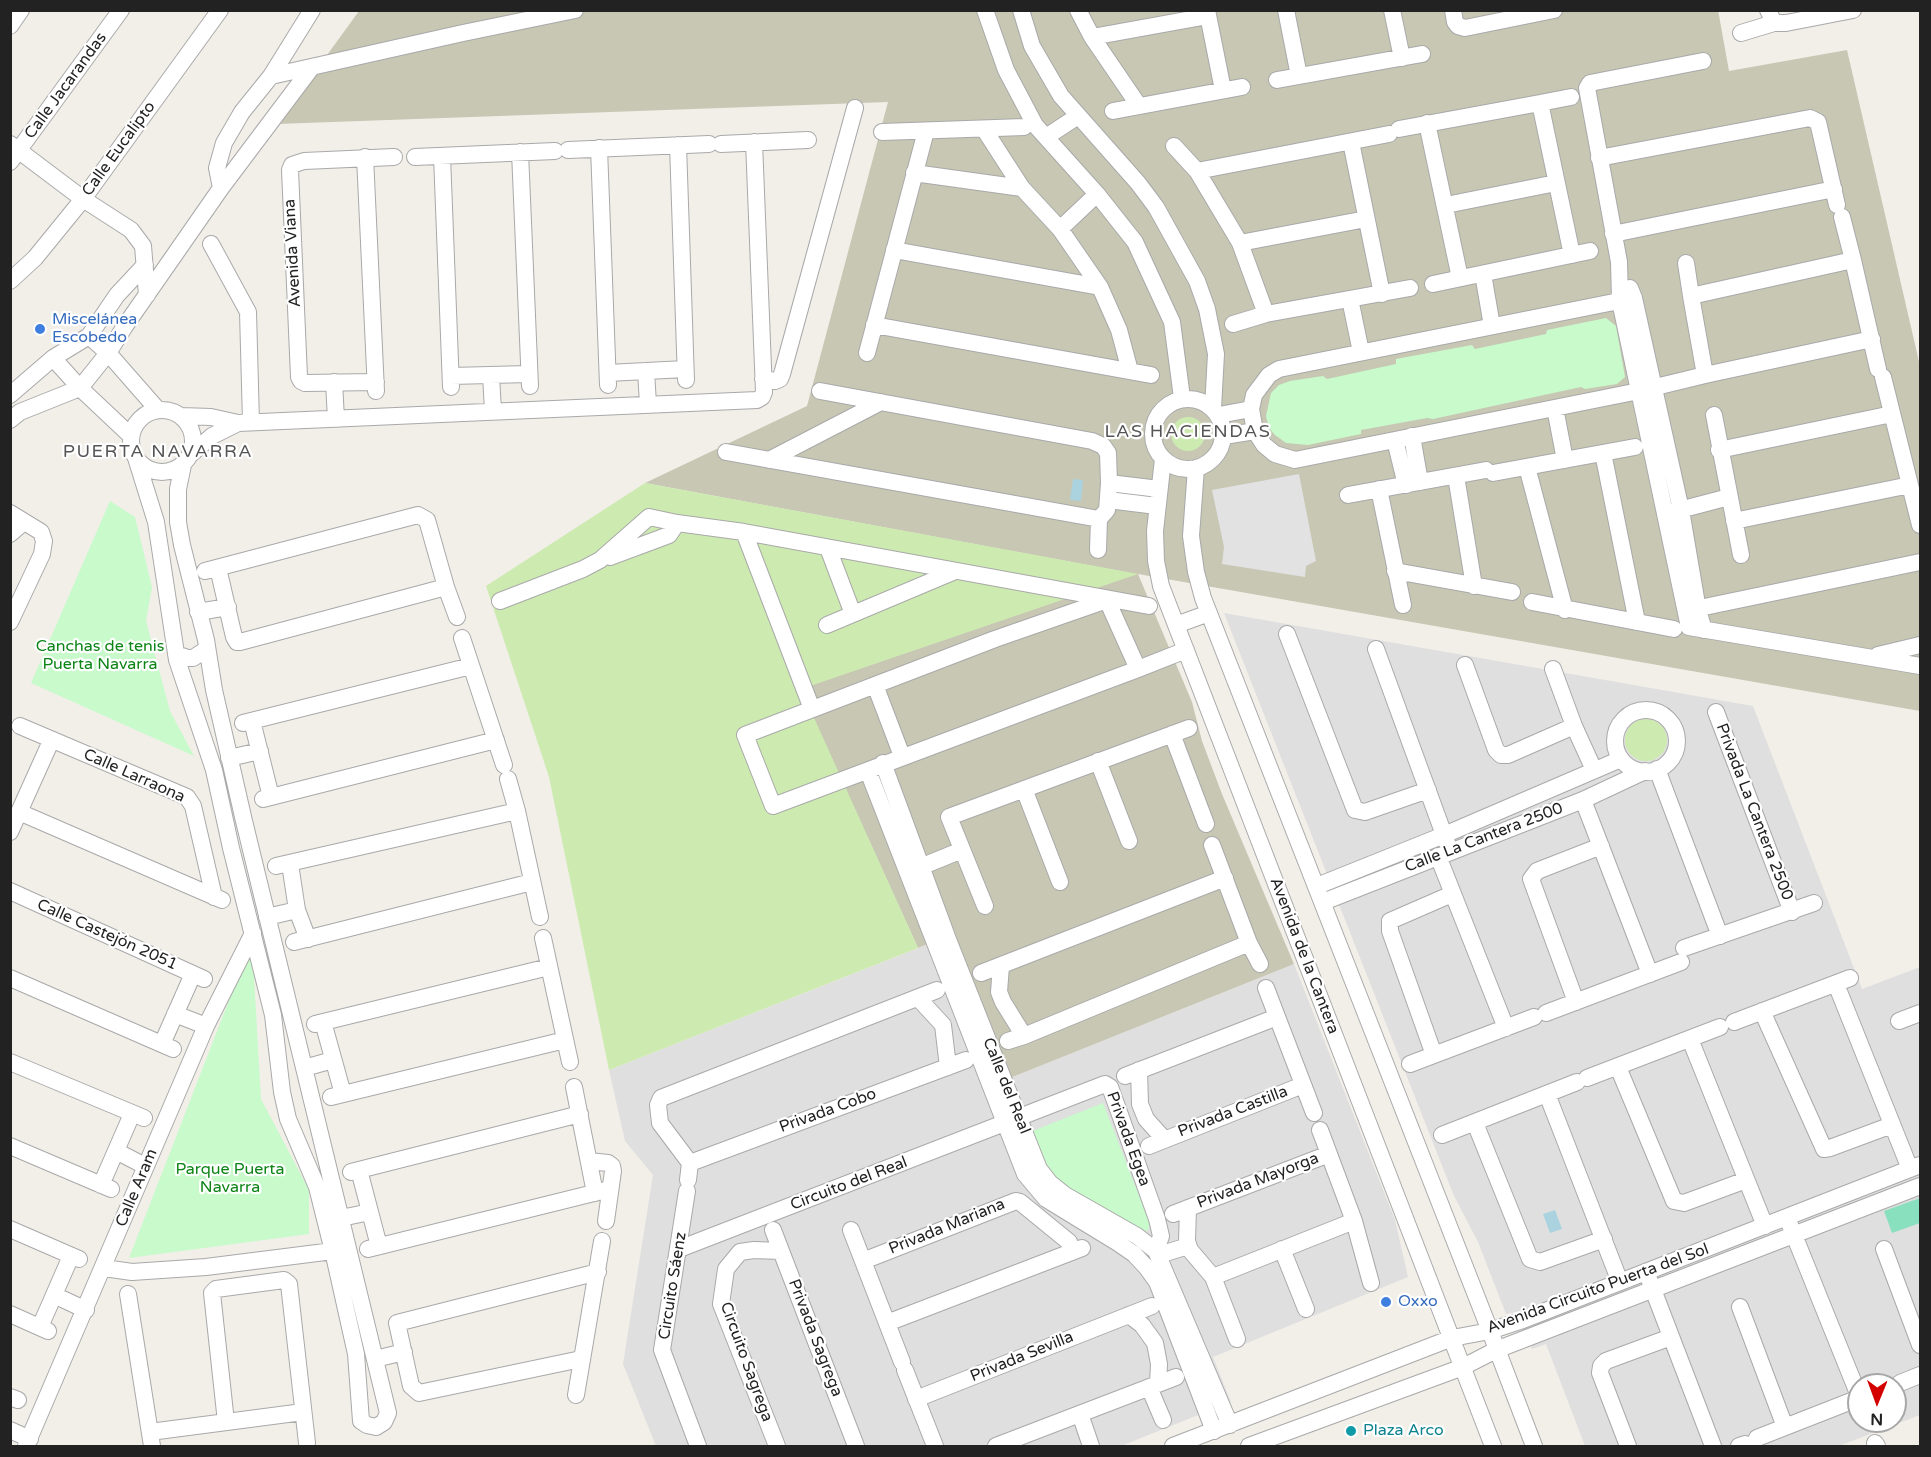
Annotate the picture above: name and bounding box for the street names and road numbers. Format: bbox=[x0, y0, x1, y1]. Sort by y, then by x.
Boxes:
street label: Calle Jacarandas bbox=[21, 29, 111, 143]
street label: Calle Eucalipto bbox=[78, 98, 160, 200]
street label: Avenida Viana bbox=[281, 198, 305, 308]
street label: Privada La Cantera 2500 bbox=[1711, 721, 1797, 903]
street label: Calle Larraona bbox=[80, 745, 188, 807]
street label: Calle La Cantera 2500 bbox=[1402, 799, 1566, 877]
street label: Avenida de la Cantera bbox=[1265, 875, 1343, 1037]
street label: Calle Castejón 2051 bbox=[34, 895, 180, 975]
street label: Calle del Real bbox=[978, 1035, 1034, 1137]
street label: Privada Castilla bbox=[1175, 1082, 1291, 1142]
street label: Privada Cobo bbox=[777, 1085, 879, 1137]
street label: Privada Egea bbox=[1102, 1089, 1154, 1189]
street label: Calle Aram bbox=[112, 1146, 162, 1230]
street label: Privada Mayorga bbox=[1194, 1149, 1322, 1213]
street label: Circuito del Real bbox=[788, 1153, 910, 1215]
street label: Privada Mariana bbox=[886, 1195, 1008, 1259]
street label: Circuito Sáenz bbox=[655, 1231, 691, 1341]
street label: Avenida Circuito Puerta del Sol bbox=[1484, 1240, 1712, 1338]
street label: Privada Sagrega bbox=[784, 1277, 846, 1399]
street label: Circuito Sagrega bbox=[715, 1299, 777, 1425]
street label: Privada Sevilla bbox=[968, 1328, 1076, 1386]

